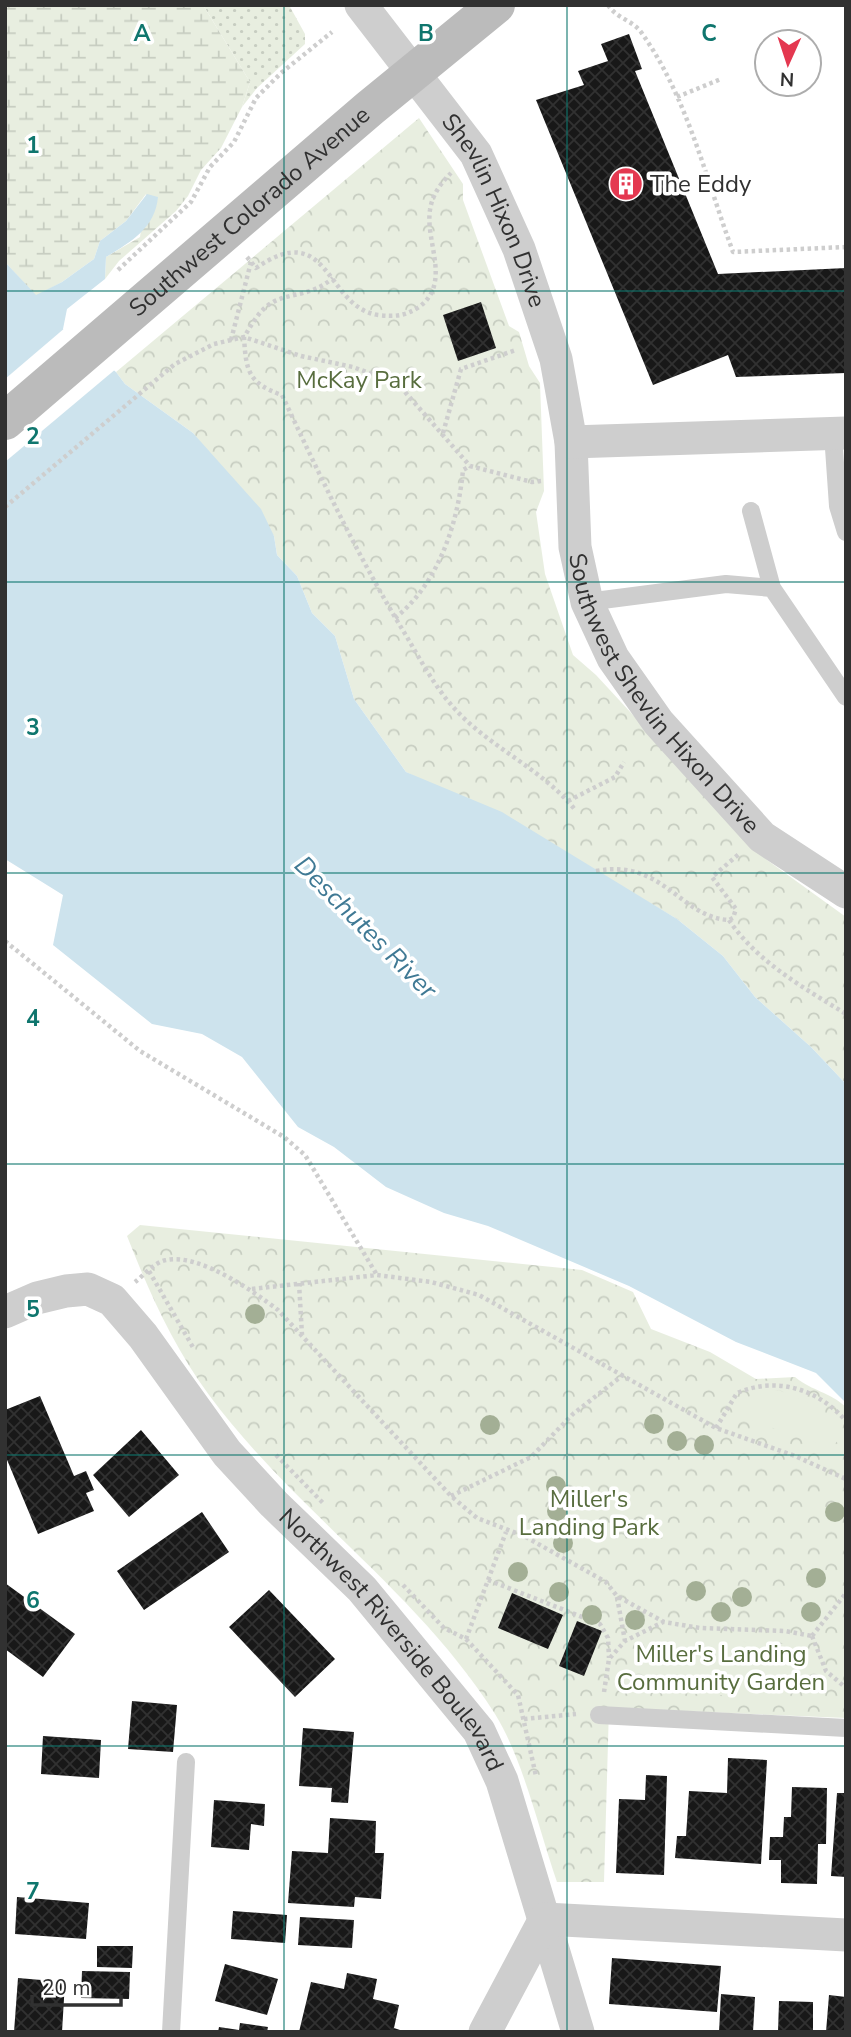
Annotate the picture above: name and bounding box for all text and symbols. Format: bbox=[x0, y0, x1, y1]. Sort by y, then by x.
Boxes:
text: A bbox=[133, 18, 151, 49]
text: B bbox=[418, 18, 434, 49]
text: C bbox=[701, 18, 717, 49]
north arrow bbox=[753, 28, 823, 98]
text: N bbox=[779, 66, 795, 92]
street label: Southwest Colorado Avenue bbox=[122, 99, 377, 324]
street label: Shevlin Hixon Drive bbox=[434, 107, 553, 312]
text: 1 bbox=[26, 130, 40, 161]
building icon: The Eddy bbox=[607, 165, 645, 203]
place label: The Eddy bbox=[650, 168, 752, 200]
park label: McKay Park bbox=[296, 364, 423, 396]
text: 2 bbox=[26, 421, 40, 452]
street label: Southwest Shevlin Hixon Drive bbox=[561, 550, 767, 840]
text: 3 bbox=[26, 712, 40, 743]
water label: Deschutes River bbox=[287, 848, 445, 1007]
text: 4 bbox=[26, 1003, 40, 1034]
text: 5 bbox=[26, 1294, 40, 1325]
park label: Miller's Landing Park bbox=[519, 1483, 660, 1543]
street label: Northwest Riverside Boulevard bbox=[272, 1501, 511, 1776]
text: 6 bbox=[26, 1585, 40, 1616]
park label: Miller's Landing Community Garden bbox=[617, 1638, 825, 1698]
text: 7 bbox=[26, 1876, 40, 1907]
scale bar bbox=[32, 1964, 121, 2008]
text: 20 m bbox=[42, 1974, 91, 2002]

